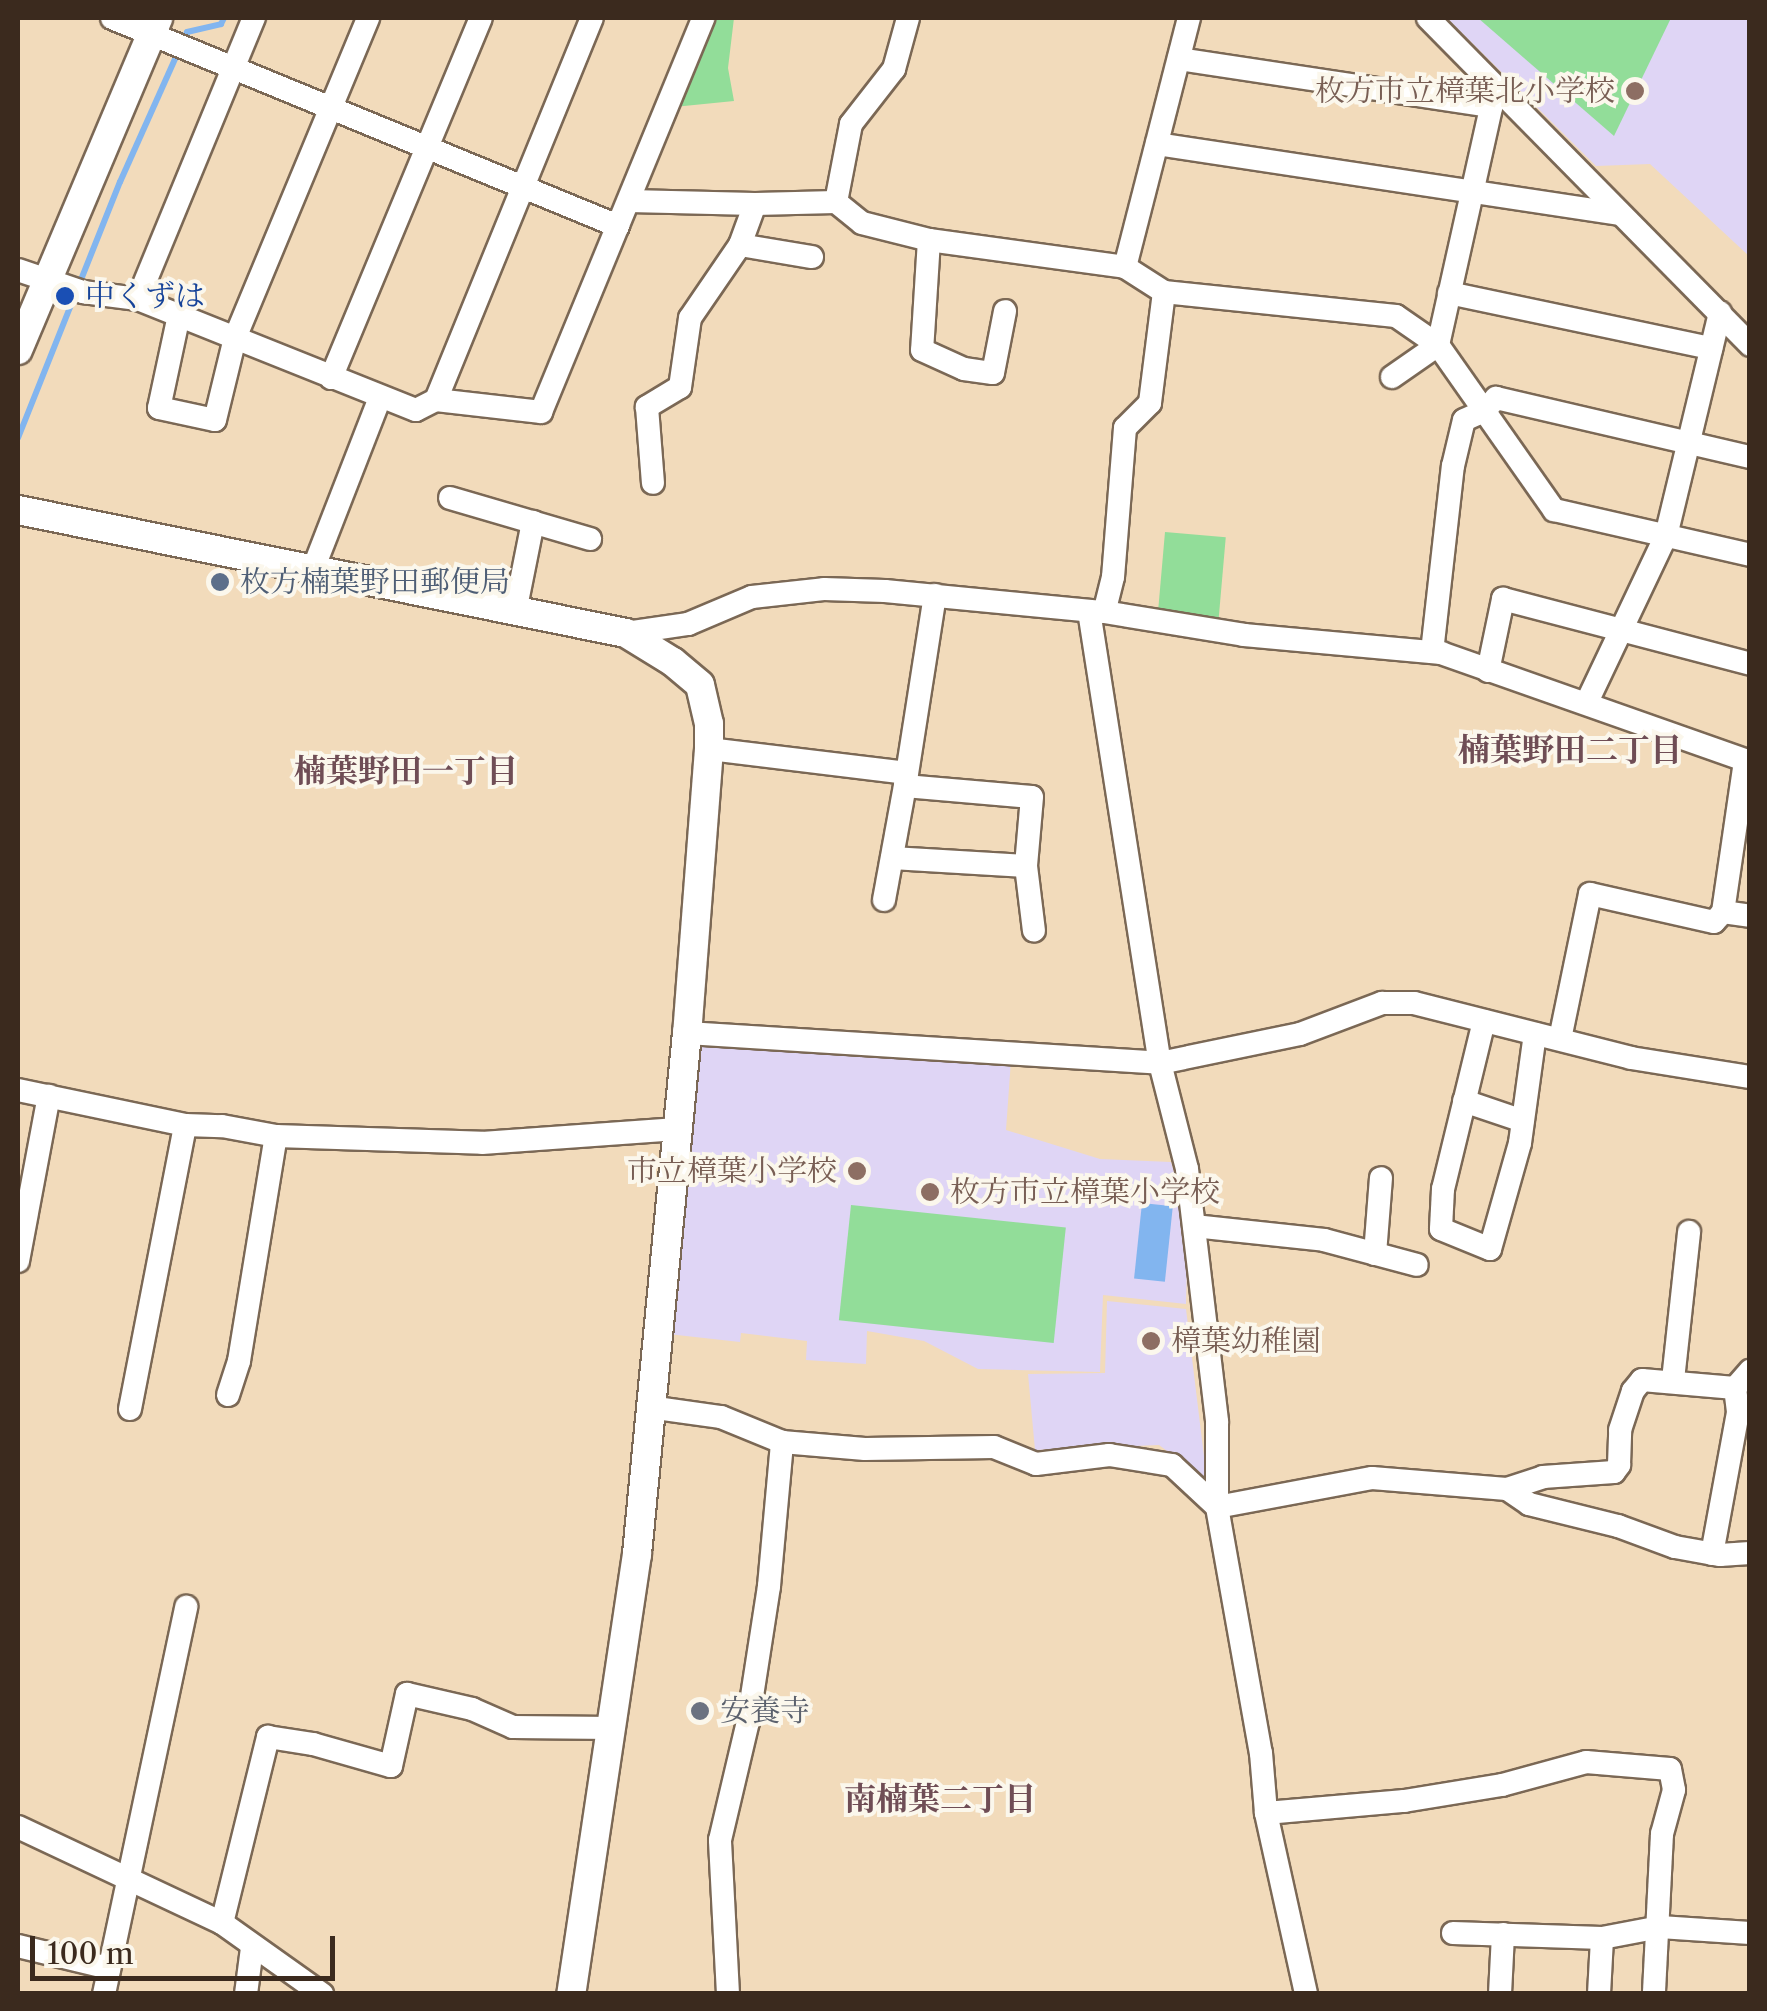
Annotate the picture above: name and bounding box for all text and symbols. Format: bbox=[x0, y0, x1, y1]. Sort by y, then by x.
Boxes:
place label: 枚方市立樟葉北小学校 bbox=[1315, 73, 1615, 109]
marker: 枚方市立樟葉北小学校 bbox=[1624, 80, 1646, 102]
place label: 中くずは bbox=[85, 278, 205, 314]
marker: 中くずは bbox=[54, 285, 76, 307]
place label: 枚方楠葉野田郵便局 bbox=[240, 564, 510, 600]
marker: 枚方楠葉野田郵便局 bbox=[209, 571, 231, 593]
district label: 楠葉野田二丁目 bbox=[1458, 731, 1682, 769]
district label: 楠葉野田一丁目 bbox=[294, 752, 518, 790]
place label: 市立樟葉小学校 bbox=[627, 1153, 837, 1189]
marker: 市立樟葉小学校 bbox=[846, 1160, 868, 1182]
place label: 枚方市立樟葉小学校 bbox=[950, 1174, 1220, 1210]
marker: 枚方市立樟葉小学校 bbox=[919, 1181, 941, 1203]
place label: 樟葉幼稚園 bbox=[1171, 1323, 1321, 1359]
marker: 樟葉幼稚園 bbox=[1140, 1330, 1162, 1352]
place label: 安養寺 bbox=[720, 1693, 810, 1729]
marker: 安養寺 bbox=[689, 1700, 711, 1722]
district label: 南楠葉二丁目 bbox=[844, 1780, 1036, 1818]
scale bar bbox=[35, 1916, 340, 1978]
text: 100 m bbox=[47, 1935, 134, 1972]

